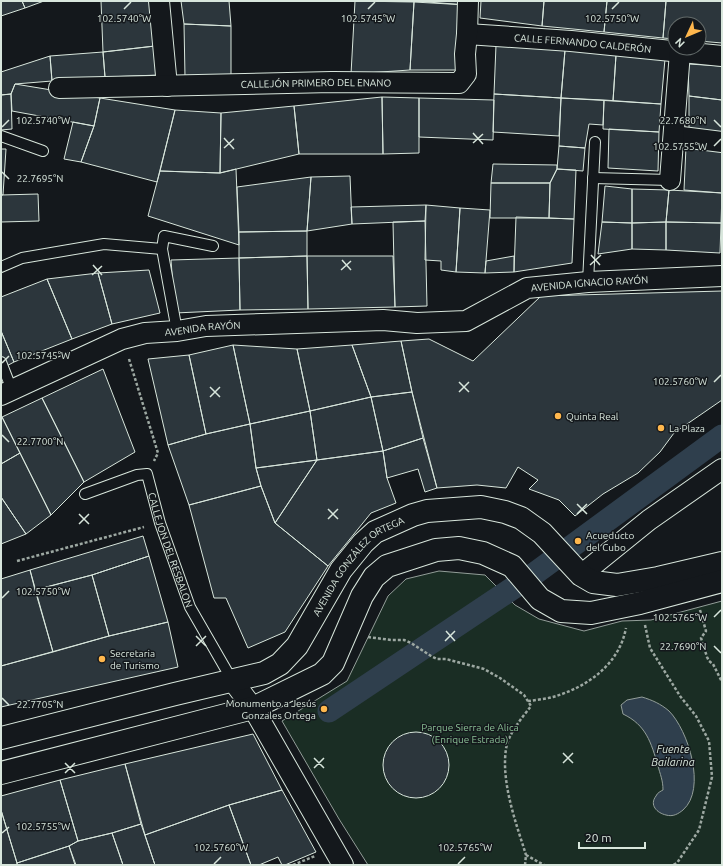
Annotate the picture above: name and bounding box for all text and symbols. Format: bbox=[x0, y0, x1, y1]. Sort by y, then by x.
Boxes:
text: 102.5740°W bbox=[97, 13, 151, 24]
text: 102.5745°W bbox=[341, 13, 395, 24]
text: 102.5750°W bbox=[585, 13, 639, 24]
north arrow bbox=[667, 16, 707, 56]
street label: CALLE FERNANDO CALDERÓN bbox=[514, 32, 652, 54]
text: N bbox=[673, 36, 687, 50]
street label: CALLEJÓN PRIMERO DEL ENANO bbox=[241, 76, 392, 90]
text: 102.5740°W bbox=[16, 115, 70, 126]
text: 22.7680°N bbox=[660, 115, 706, 126]
text: 102.5755°W bbox=[653, 141, 707, 152]
text: 22.7695°N bbox=[17, 173, 63, 184]
street label: AVENIDA IGNACIO RAYÓN bbox=[530, 273, 649, 293]
street label: AVENIDA RAYÓN bbox=[164, 319, 241, 337]
text: 102.5745°W bbox=[16, 350, 70, 361]
text: 102.5760°W bbox=[653, 376, 707, 387]
marker: Quinta Real bbox=[553, 411, 563, 421]
place label: Quinta Real bbox=[566, 411, 619, 422]
marker: La Plaza bbox=[656, 423, 666, 433]
place label: La Plaza bbox=[669, 423, 705, 434]
text: 22.7700°N bbox=[17, 436, 63, 447]
street label: CALLEJON DEL RESBALON bbox=[147, 491, 195, 609]
street label: AVENIDA GONZÁLEZ ORTEGA bbox=[310, 514, 406, 618]
place label: Acueducto del Cubo bbox=[586, 530, 634, 553]
marker: Acueducto del Cubo bbox=[573, 536, 583, 546]
text: 102.5750°W bbox=[16, 586, 70, 597]
text: 102.5765°W bbox=[653, 612, 707, 623]
text: 22.7690°N bbox=[660, 641, 706, 652]
place label: Secretaria de Turismo bbox=[110, 648, 160, 671]
marker: Secretaria de Turismo bbox=[97, 654, 107, 664]
place label: Monumento a Jesús Gonzales Ortega bbox=[226, 698, 316, 721]
text: 22.7705°N bbox=[17, 699, 63, 710]
marker: Monumento a Jesús Gonzales Ortega bbox=[319, 704, 329, 714]
park label: Parque Sierra de Alica (Enrique Estrada) bbox=[421, 722, 519, 745]
water label: Fuente Bailarina bbox=[651, 743, 695, 768]
text: 102.5755°W bbox=[16, 821, 70, 832]
scale bar bbox=[579, 824, 645, 850]
text: 20 m bbox=[585, 831, 612, 844]
text: 102.5760°W bbox=[194, 842, 248, 853]
text: 102.5765°W bbox=[438, 842, 492, 853]

